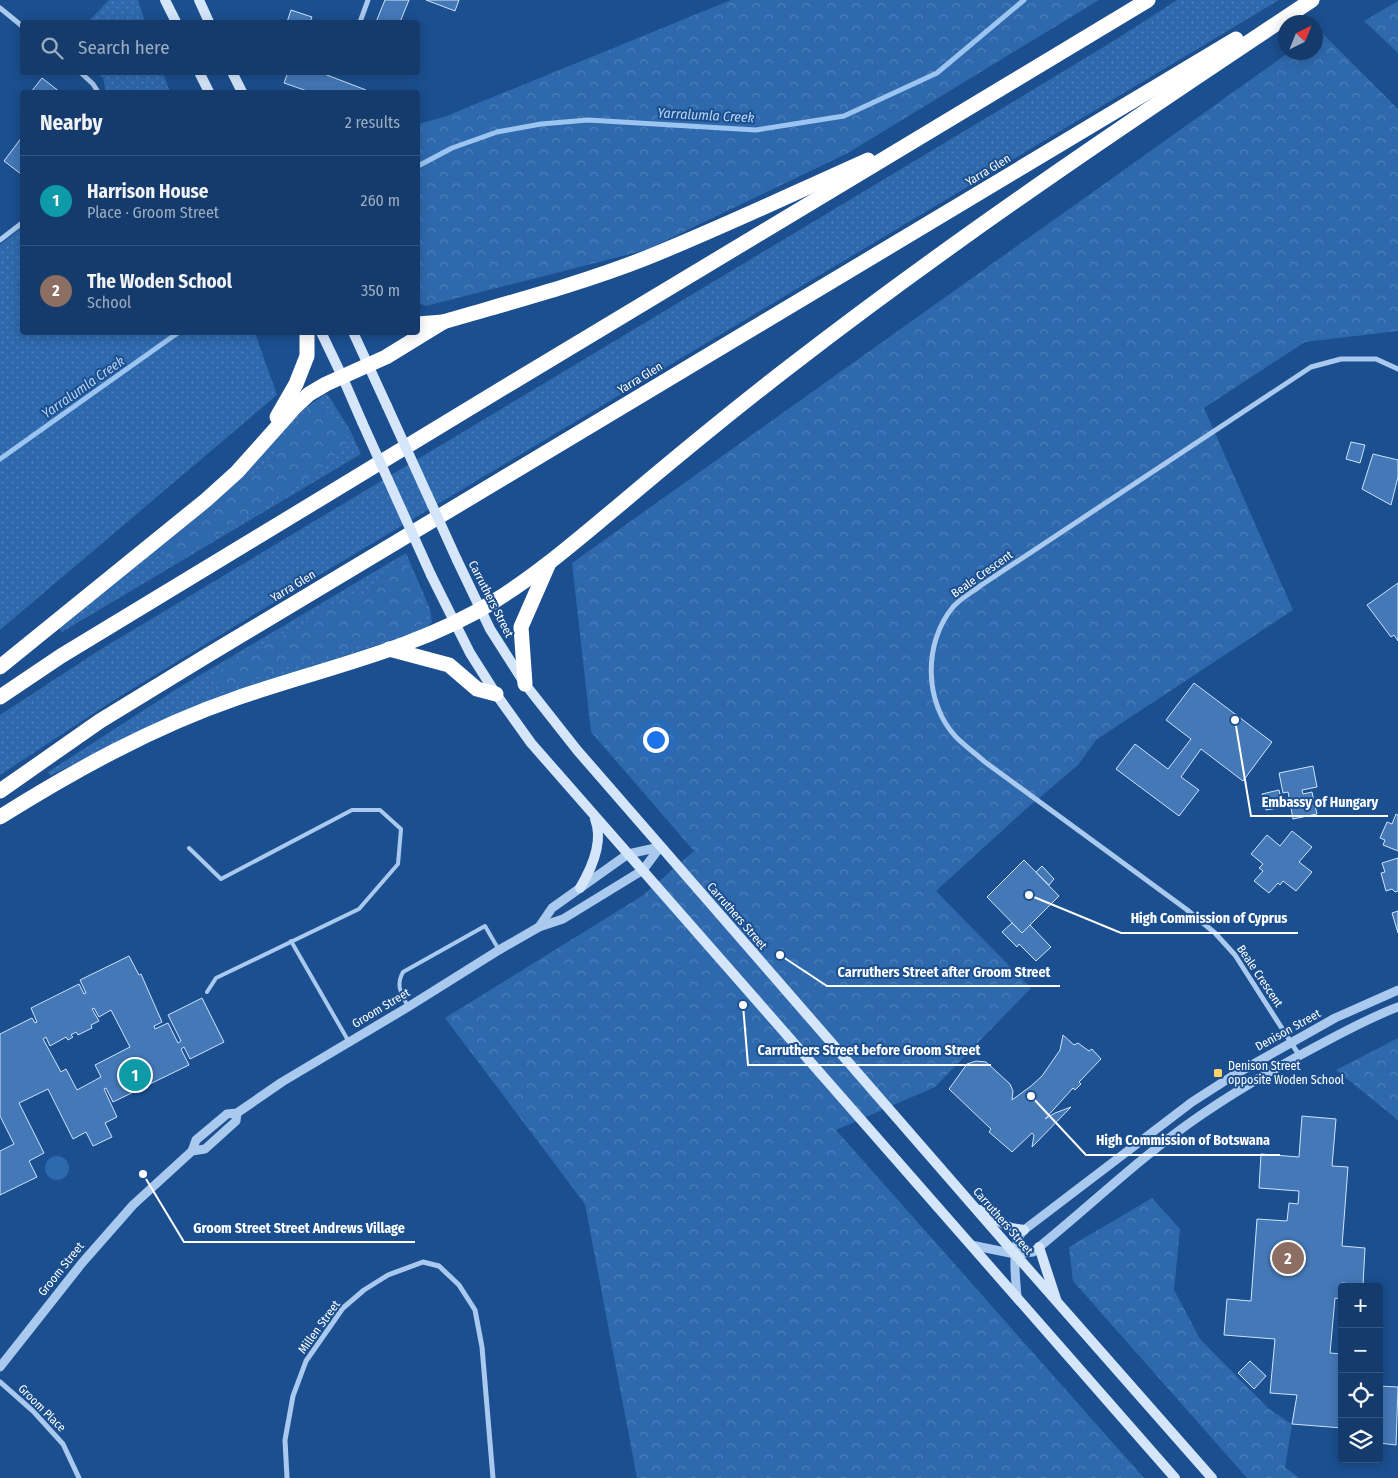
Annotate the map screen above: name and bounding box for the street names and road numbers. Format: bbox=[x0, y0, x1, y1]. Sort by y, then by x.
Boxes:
street label: Yarra Glen bbox=[963, 151, 1013, 189]
street label: Yarra Glen bbox=[615, 359, 665, 397]
street label: Beale Crescent bbox=[949, 548, 1016, 600]
street label: Carruthers Street bbox=[466, 558, 516, 640]
street label: Yarra Glen bbox=[268, 567, 318, 605]
street label: Carruthers Street bbox=[704, 880, 770, 952]
street label: Beale Crescent bbox=[1234, 942, 1286, 1010]
street label: Groom Street bbox=[350, 985, 412, 1031]
street label: Denison Street bbox=[1253, 1006, 1323, 1054]
street label: Carruthers Street bbox=[970, 1185, 1036, 1257]
street label: Groom Street bbox=[35, 1239, 87, 1299]
street label: Millen Street bbox=[295, 1298, 343, 1356]
street label: Groom Place bbox=[15, 1381, 69, 1435]

